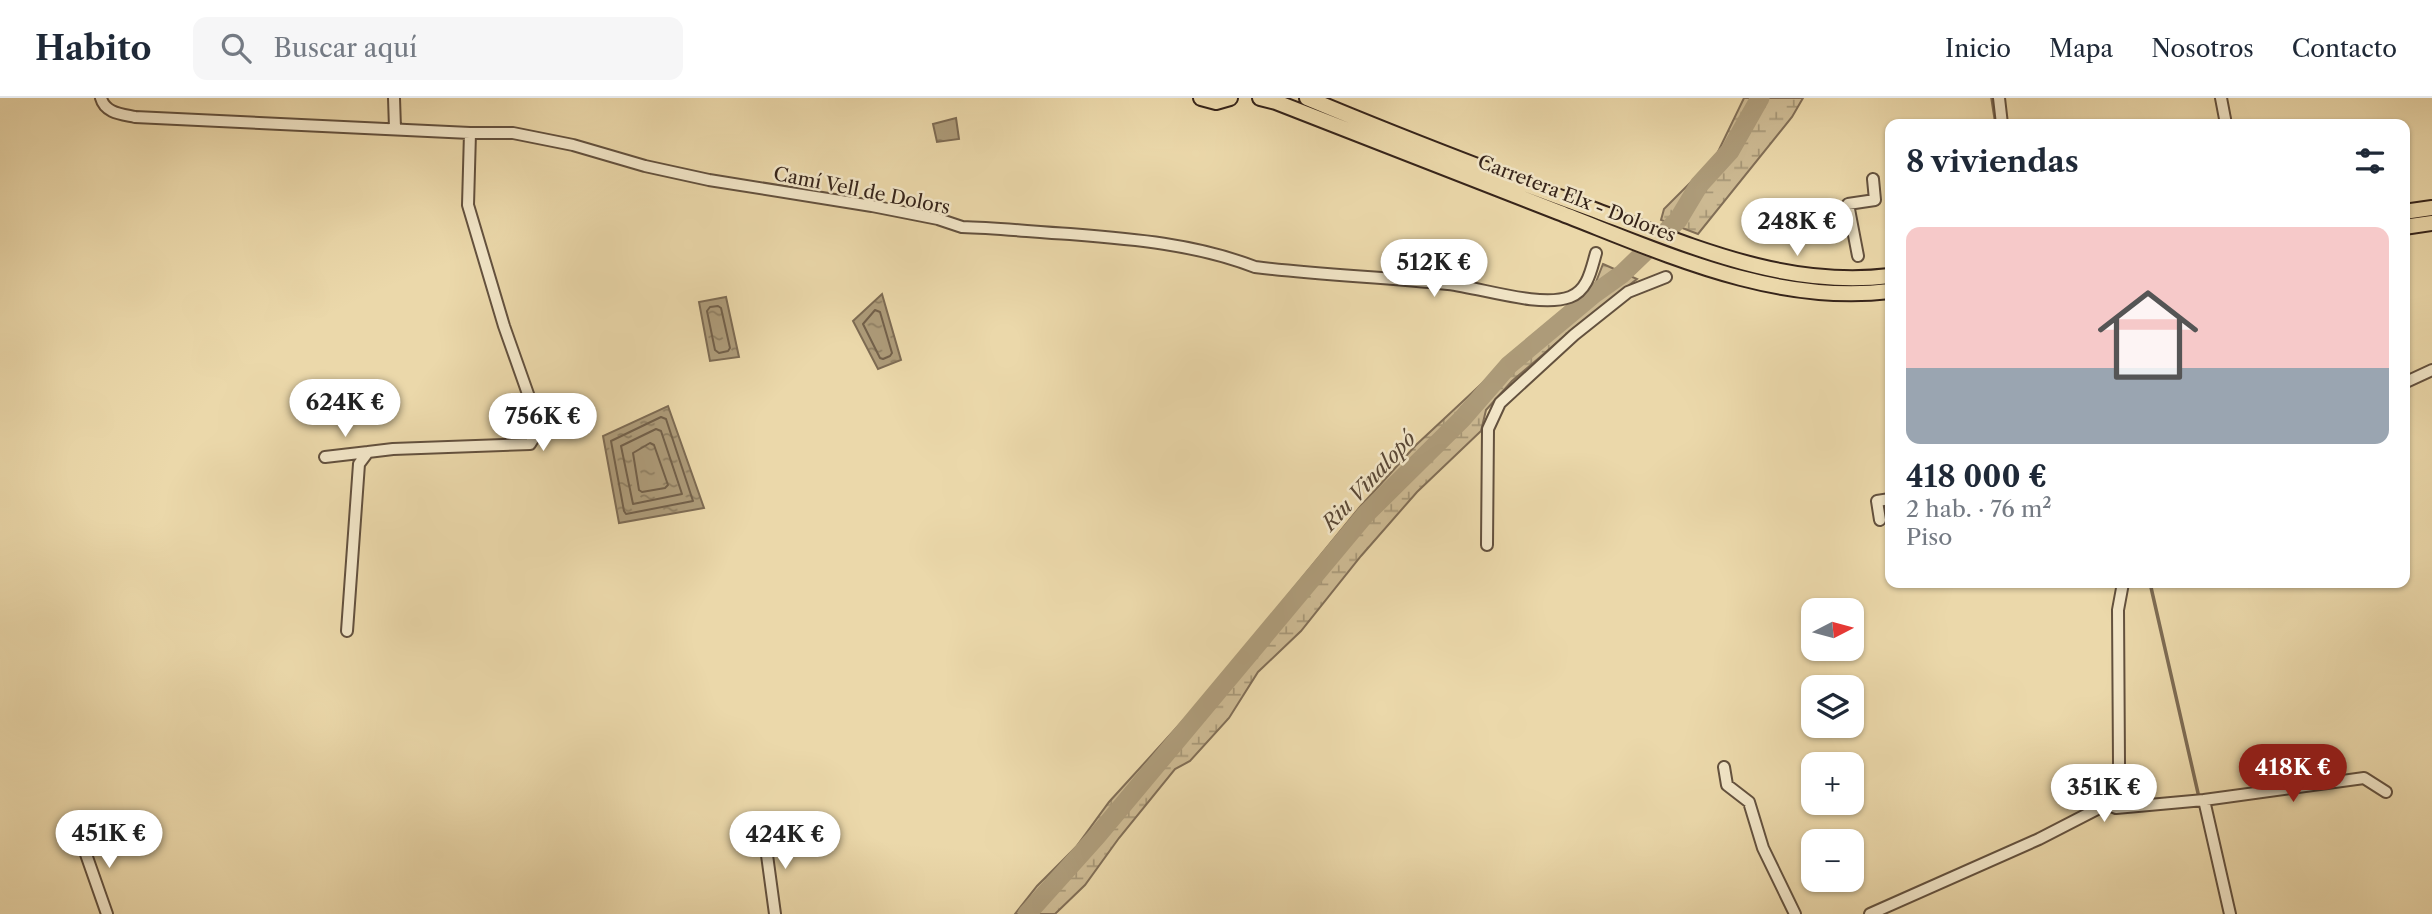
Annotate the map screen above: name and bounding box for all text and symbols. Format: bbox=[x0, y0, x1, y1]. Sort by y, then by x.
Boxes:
search box bbox=[193, 17, 683, 80]
text: Habito bbox=[35, 28, 151, 69]
icon: search bbox=[217, 29, 255, 67]
text: Buscar aquí bbox=[273, 32, 417, 64]
text: Inicio bbox=[1945, 34, 2011, 63]
text: Mapa bbox=[2049, 34, 2113, 63]
text: Nosotros bbox=[2151, 34, 2254, 63]
text: Contacto bbox=[2292, 34, 2397, 63]
icon: filters bbox=[2351, 142, 2389, 180]
text: 8 viviendas bbox=[1906, 143, 2079, 180]
street label: Carretera Elx - Dolores bbox=[1474, 150, 1679, 247]
street label: Camí Vell de Dolors bbox=[772, 162, 952, 219]
pin: 248K € bbox=[1740, 198, 1854, 258]
text: 248K € bbox=[1757, 207, 1837, 235]
pin: 512K € bbox=[1377, 240, 1491, 299]
text: 512K € bbox=[1397, 248, 1471, 276]
icon: home bbox=[2085, 272, 2211, 398]
pin: 624K € bbox=[288, 380, 402, 439]
text: 624K € bbox=[305, 388, 385, 416]
pin: 756K € bbox=[486, 394, 600, 453]
text: 756K € bbox=[505, 402, 581, 430]
water label: Riu Vinalopó bbox=[1315, 426, 1421, 537]
text: 418 000 € bbox=[1906, 458, 2047, 495]
text: 2 hab. · 76 m² bbox=[1906, 495, 2052, 523]
text: Piso bbox=[1906, 523, 1952, 551]
north arrow bbox=[1801, 598, 1864, 662]
map controls bbox=[1801, 598, 1864, 892]
button: layers bbox=[1801, 675, 1864, 738]
pin: 418K € bbox=[2236, 744, 2350, 804]
button: + bbox=[1801, 752, 1864, 815]
text: 418K € bbox=[2255, 753, 2331, 781]
pin: 351K € bbox=[2047, 764, 2161, 824]
text: 351K € bbox=[2067, 773, 2141, 801]
pin: 451K € bbox=[52, 810, 166, 870]
pin: 424K € bbox=[728, 812, 842, 871]
text: 451K € bbox=[72, 819, 146, 847]
text: 424K € bbox=[745, 820, 825, 848]
button: − bbox=[1801, 829, 1864, 892]

